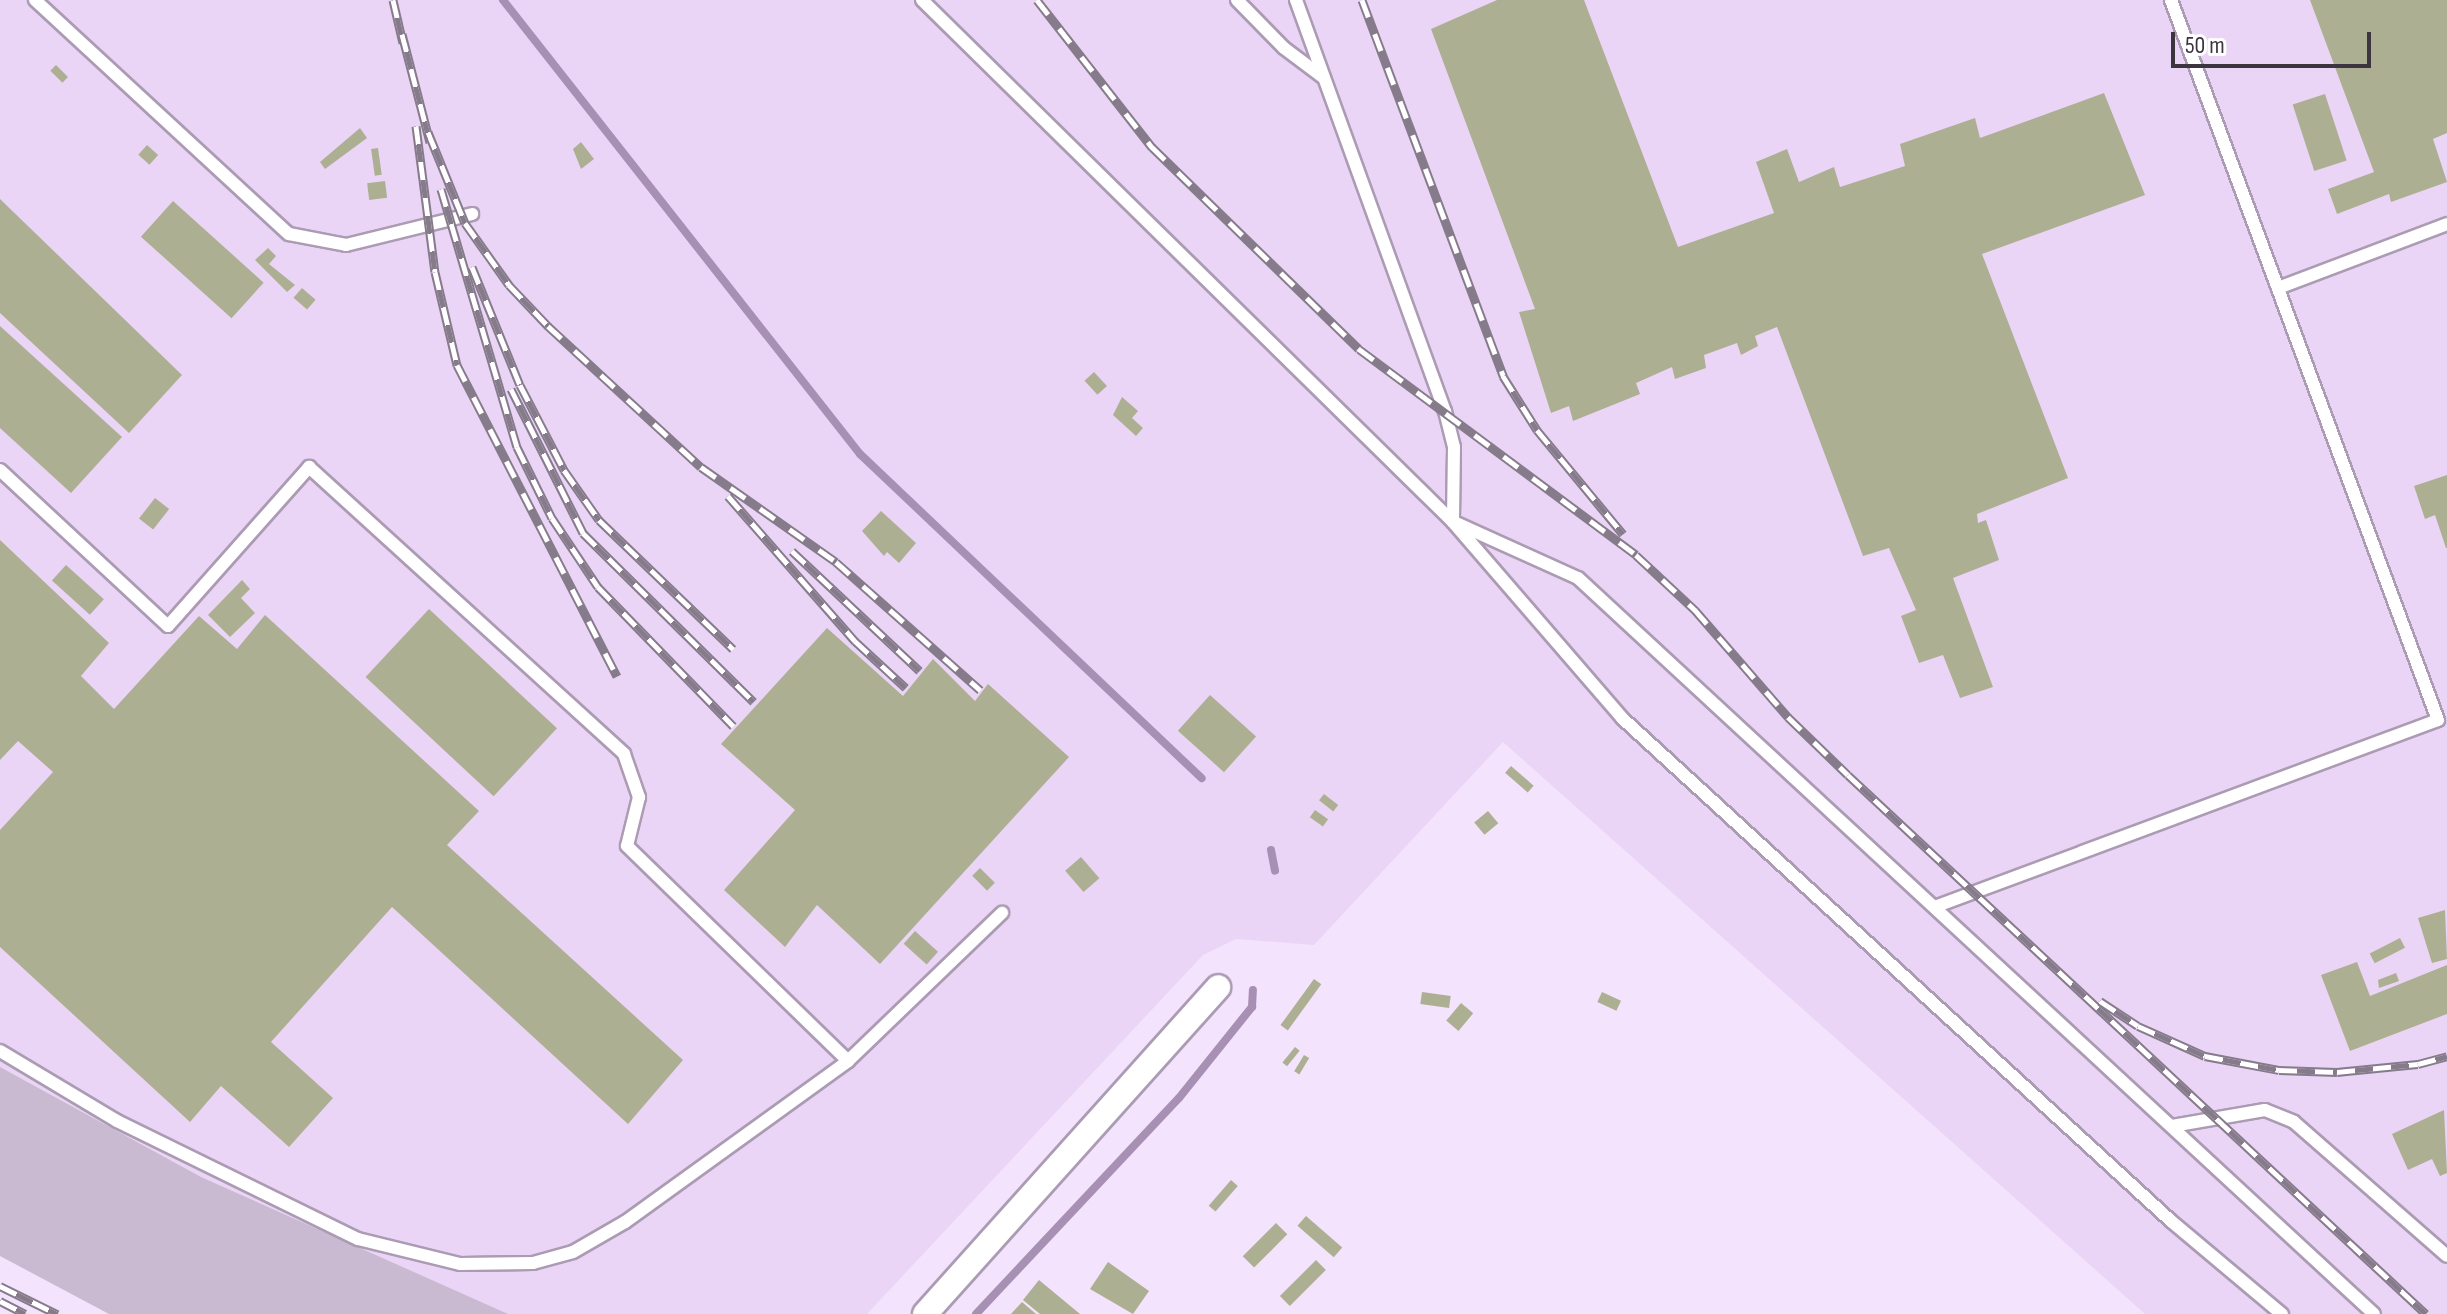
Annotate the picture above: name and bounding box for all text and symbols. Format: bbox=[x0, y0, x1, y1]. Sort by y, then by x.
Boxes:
scale bar bbox=[2175, 16, 2375, 66]
text: 50 m bbox=[2185, 31, 2225, 60]

